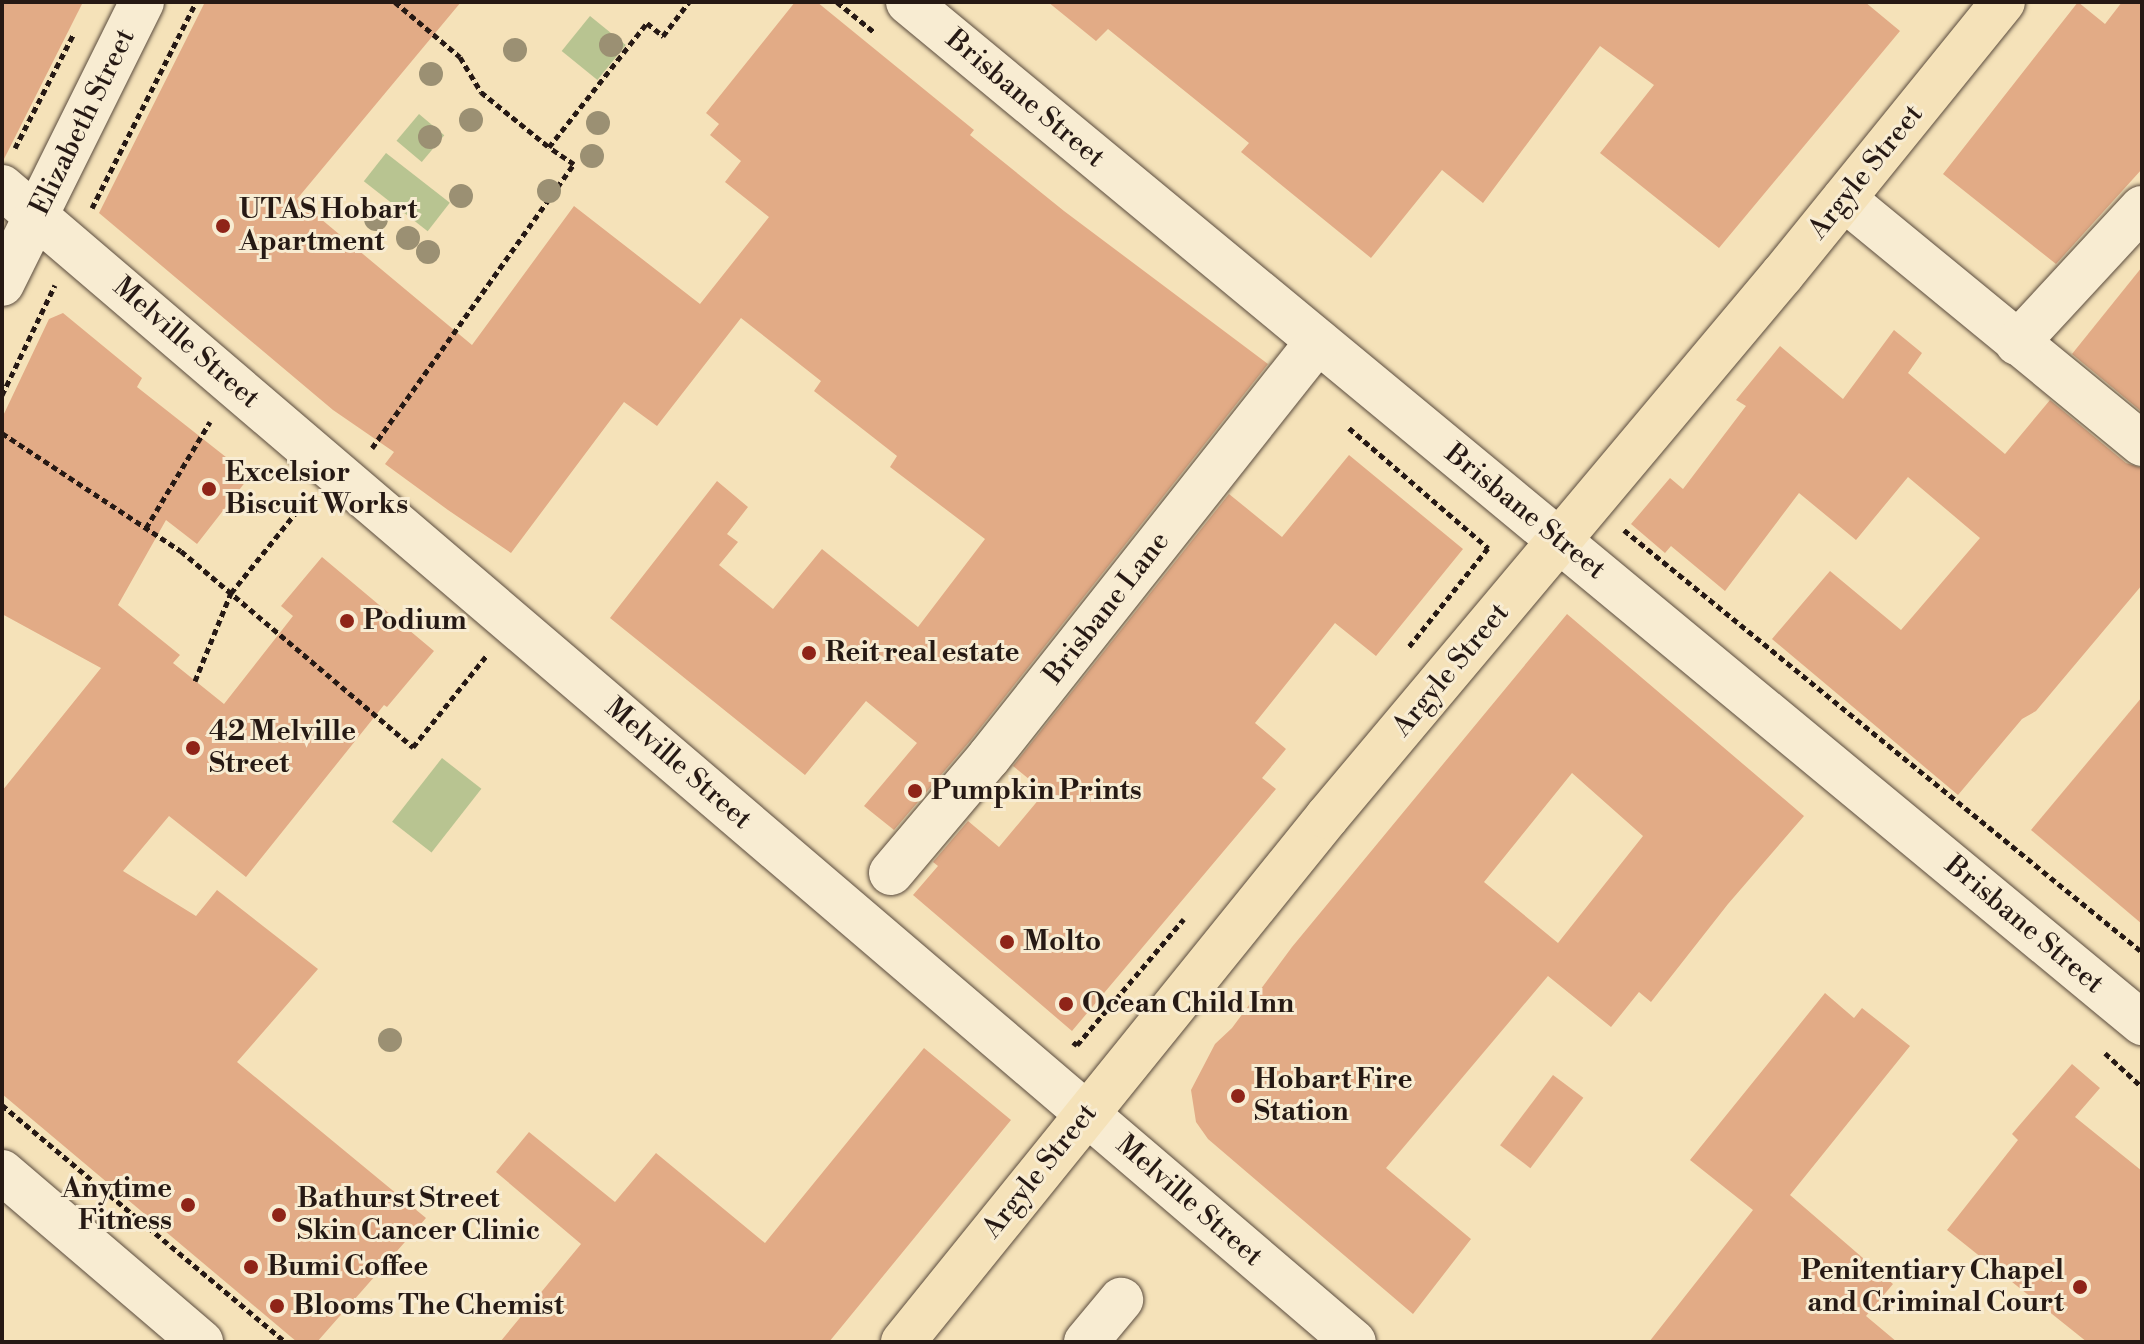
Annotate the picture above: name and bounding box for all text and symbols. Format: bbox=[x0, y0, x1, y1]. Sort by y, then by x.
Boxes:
street label: Elizabeth Street bbox=[23, 23, 143, 221]
street label: Brisbane Street bbox=[939, 23, 1111, 175]
street label: Argyle Street bbox=[1802, 98, 1930, 246]
place label: UTAS Hobart Apartment bbox=[239, 193, 418, 259]
marker: UTAS Hobart Apartment bbox=[214, 217, 232, 235]
street label: Melville Street bbox=[106, 270, 266, 416]
street label: Brisbane Street bbox=[1438, 437, 1612, 587]
place label: Excelsior Biscuit Works bbox=[225, 456, 408, 522]
marker: Excelsior Biscuit Works bbox=[200, 480, 218, 498]
street label: Brisbane Lane bbox=[1037, 525, 1177, 691]
street label: Argyle Street bbox=[1386, 597, 1516, 743]
place label: Podium bbox=[363, 604, 467, 638]
marker: Podium bbox=[338, 612, 356, 630]
place label: Reit real estate bbox=[825, 636, 1020, 670]
marker: Reit real estate bbox=[800, 644, 818, 662]
street label: Melville Street bbox=[598, 691, 758, 837]
place label: 42 Melville Street bbox=[209, 715, 356, 781]
marker: 42 Melville Street bbox=[184, 739, 202, 757]
place label: Pumpkin Prints bbox=[931, 774, 1142, 808]
marker: Pumpkin Prints bbox=[906, 782, 924, 800]
street label: Brisbane Street bbox=[1938, 849, 2110, 1001]
place label: Molto bbox=[1023, 925, 1101, 959]
marker: Molto bbox=[998, 933, 1016, 951]
place label: Ocean Child Inn bbox=[1082, 987, 1294, 1021]
marker: Ocean Child Inn bbox=[1057, 995, 1075, 1013]
place label: Hobart Fire Station bbox=[1254, 1063, 1412, 1129]
marker: Hobart Fire Station bbox=[1229, 1087, 1247, 1105]
street label: Argyle Street bbox=[976, 1097, 1104, 1245]
street label: Melville Street bbox=[1109, 1128, 1269, 1274]
place label: Anytime Fitness bbox=[61, 1172, 172, 1238]
place label: Bathurst Street Skin Cancer Clinic bbox=[297, 1182, 540, 1248]
marker: Anytime Fitness bbox=[179, 1196, 197, 1214]
marker: Bathurst Street Skin Cancer Clinic bbox=[268, 1204, 290, 1226]
place label: Bumi Coffee bbox=[267, 1250, 428, 1284]
place label: Penitentiary Chapel and Criminal Court bbox=[1801, 1254, 2064, 1320]
marker: Bumi Coffee bbox=[242, 1258, 260, 1276]
marker: Penitentiary Chapel and Criminal Court bbox=[2071, 1278, 2089, 1296]
place label: Blooms The Chemist bbox=[293, 1289, 564, 1323]
marker: Blooms The Chemist bbox=[268, 1297, 286, 1315]

